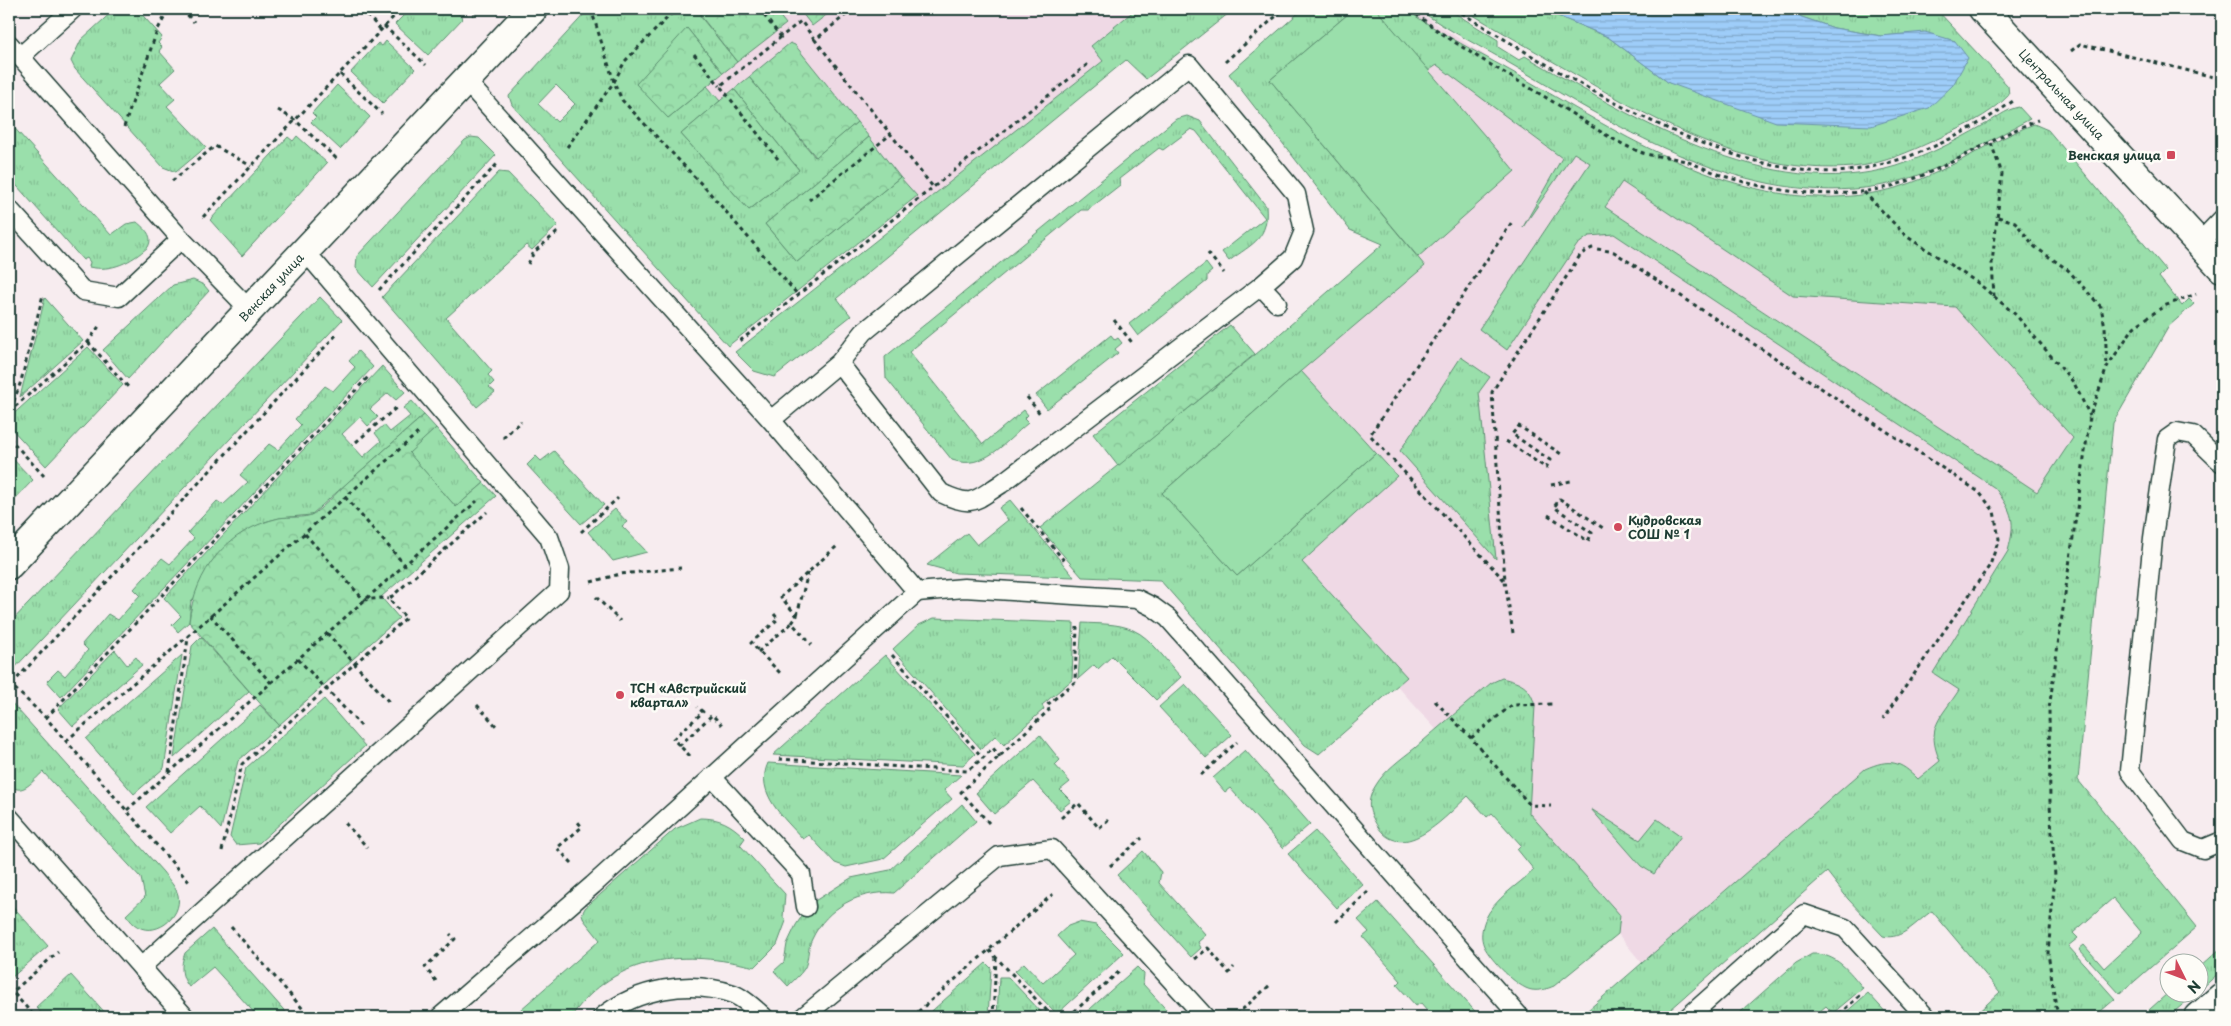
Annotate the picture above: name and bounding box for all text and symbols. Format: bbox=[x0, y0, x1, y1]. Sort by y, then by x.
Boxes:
street label: Центральная улица bbox=[2015, 45, 2109, 144]
place label: Венская улица bbox=[2068, 146, 2162, 164]
marker: Венская улица bbox=[2165, 149, 2177, 161]
street label: Венская улица bbox=[234, 248, 308, 325]
place label: Кудровская СОШ № 1 bbox=[1628, 511, 1702, 543]
marker: Кудровская СОШ № 1 bbox=[1612, 521, 1624, 533]
place label: ТСН «Австрийский квартал» bbox=[630, 679, 746, 711]
marker: ТСН «Австрийский квартал» bbox=[614, 689, 626, 701]
north arrow bbox=[2158, 954, 2208, 1004]
text: N bbox=[2183, 976, 2206, 998]

